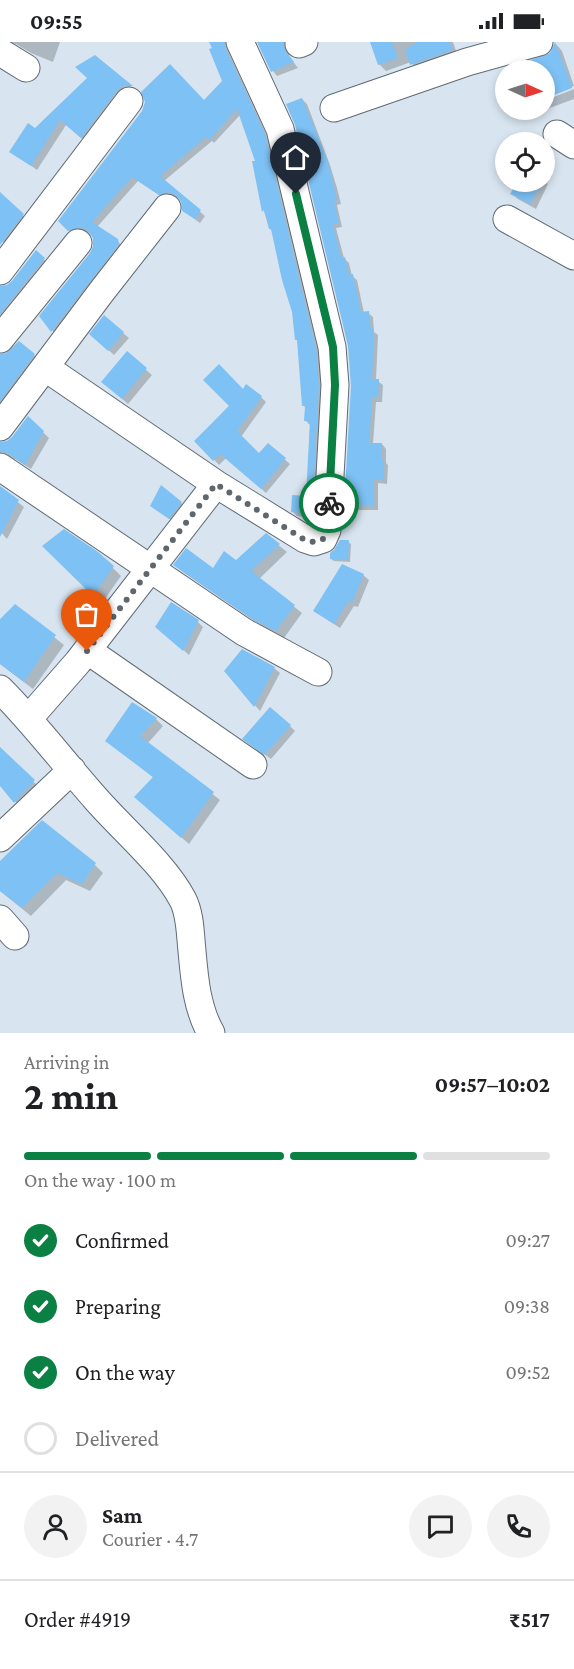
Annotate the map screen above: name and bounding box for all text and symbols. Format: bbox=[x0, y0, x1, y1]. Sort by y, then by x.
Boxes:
text: 09:55 bbox=[30, 9, 83, 34]
north arrow bbox=[495, 60, 555, 120]
map controls bbox=[495, 60, 555, 192]
pin bbox=[270, 132, 321, 194]
button: locate bbox=[495, 132, 555, 192]
icon: home bbox=[279, 141, 312, 174]
courier bbox=[299, 473, 359, 533]
icon: bike bbox=[313, 487, 346, 520]
pin bbox=[61, 589, 112, 651]
icon: bag bbox=[70, 598, 103, 631]
text: Arriving in bbox=[24, 1051, 109, 1073]
text: 09:57–10:02 bbox=[435, 1072, 550, 1097]
text: 2 min bbox=[24, 1074, 118, 1117]
text: On the way · 100 m bbox=[24, 1169, 176, 1191]
icon: check bbox=[24, 1224, 57, 1257]
text: Confirmed bbox=[75, 1228, 169, 1253]
text: 09:27 bbox=[506, 1229, 550, 1251]
icon: check bbox=[24, 1290, 57, 1323]
text: Preparing bbox=[75, 1294, 161, 1319]
text: 09:38 bbox=[504, 1295, 550, 1317]
icon: check bbox=[24, 1356, 57, 1389]
text: On the way bbox=[75, 1360, 175, 1385]
text: 09:52 bbox=[505, 1361, 550, 1383]
text: Delivered bbox=[75, 1426, 159, 1451]
button: person bbox=[24, 1495, 87, 1558]
button: chat bbox=[409, 1495, 472, 1558]
button: phone bbox=[487, 1495, 550, 1558]
text: Sam bbox=[102, 1503, 142, 1528]
text: Courier · 4.7 bbox=[102, 1528, 198, 1550]
text: Order #4919 bbox=[24, 1607, 131, 1632]
text: ₹517 bbox=[509, 1607, 550, 1632]

